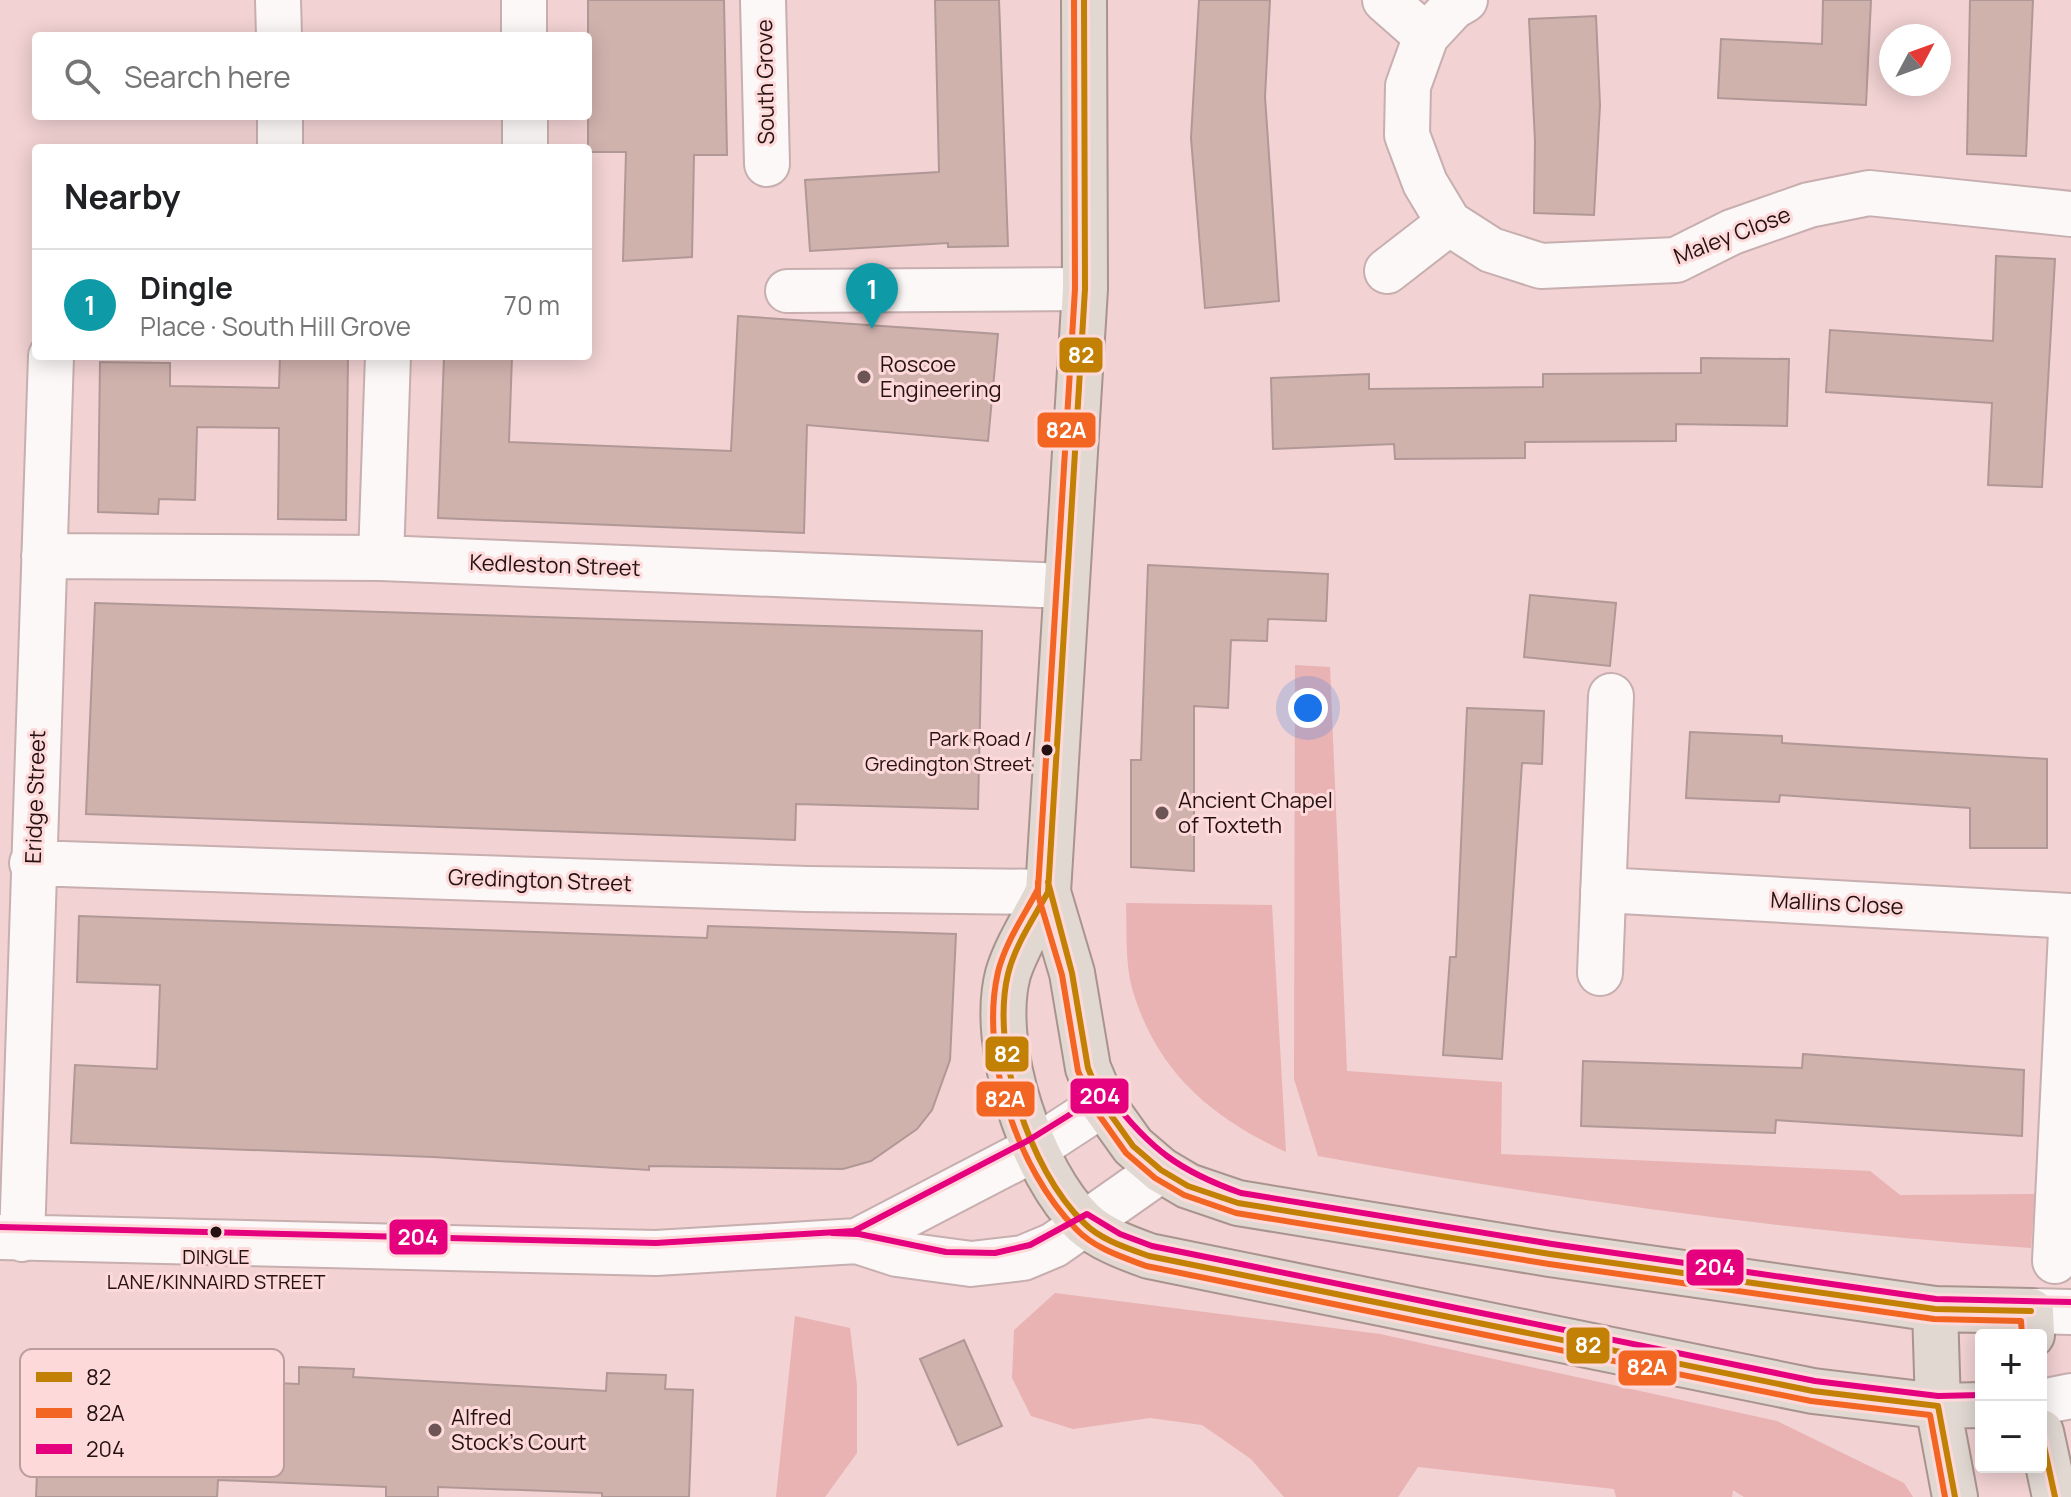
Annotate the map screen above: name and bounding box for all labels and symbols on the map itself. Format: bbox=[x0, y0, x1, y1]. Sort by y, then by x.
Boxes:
street label: South Grove bbox=[749, 19, 781, 145]
north arrow bbox=[1879, 24, 1951, 96]
street label: Maley Close bbox=[1669, 199, 1795, 271]
pin: 1 bbox=[846, 263, 898, 329]
line badge: 82 bbox=[1058, 336, 1104, 374]
text: 82 bbox=[1068, 340, 1094, 370]
place label: Roscoe Engineering bbox=[880, 349, 1002, 404]
marker: Roscoe Engineering bbox=[855, 368, 873, 386]
line badge: 82A bbox=[1036, 411, 1097, 449]
text: 82A bbox=[1046, 415, 1087, 445]
street label: Kedleston Street bbox=[469, 547, 641, 583]
your location bbox=[1288, 688, 1328, 728]
place label: Park Road / Gredington Street bbox=[865, 725, 1032, 777]
street label: Eridge Street bbox=[18, 730, 52, 864]
marker: Park Road / Gredington Street bbox=[1039, 742, 1055, 758]
place label: Ancient Chapel of Toxteth bbox=[1178, 785, 1333, 840]
marker: Ancient Chapel of Toxteth bbox=[1153, 804, 1171, 822]
street label: Gredington Street bbox=[448, 862, 633, 898]
street label: Mallins Close bbox=[1770, 885, 1904, 921]
line badge: 82 bbox=[984, 1035, 1030, 1073]
text: 82 bbox=[994, 1039, 1020, 1069]
line badge: 204 bbox=[1069, 1077, 1130, 1115]
line badge: 82A bbox=[975, 1080, 1036, 1118]
text: 204 bbox=[1080, 1081, 1120, 1111]
text: 82A bbox=[985, 1084, 1026, 1114]
line badge: 204 bbox=[388, 1218, 449, 1256]
text: 204 bbox=[398, 1222, 438, 1252]
marker: DINGLE LANE/KINNAIRD STREET bbox=[208, 1224, 224, 1240]
place label: DINGLE LANE/KINNAIRD STREET bbox=[107, 1243, 325, 1295]
line badge: 204 bbox=[1685, 1248, 1745, 1287]
text: 204 bbox=[1695, 1252, 1735, 1282]
line badge: 82 bbox=[1565, 1326, 1611, 1365]
text: 82 bbox=[1575, 1330, 1601, 1360]
legend bbox=[20, 1349, 284, 1477]
line badge: 82A bbox=[1617, 1349, 1678, 1387]
text: 82A bbox=[1627, 1352, 1668, 1382]
text: 82 bbox=[86, 1362, 111, 1392]
text: 82A bbox=[86, 1398, 125, 1428]
place label: Alfred Stock's Court bbox=[451, 1402, 587, 1457]
marker: Alfred Stock's Court bbox=[426, 1421, 444, 1439]
text: 204 bbox=[86, 1434, 125, 1464]

